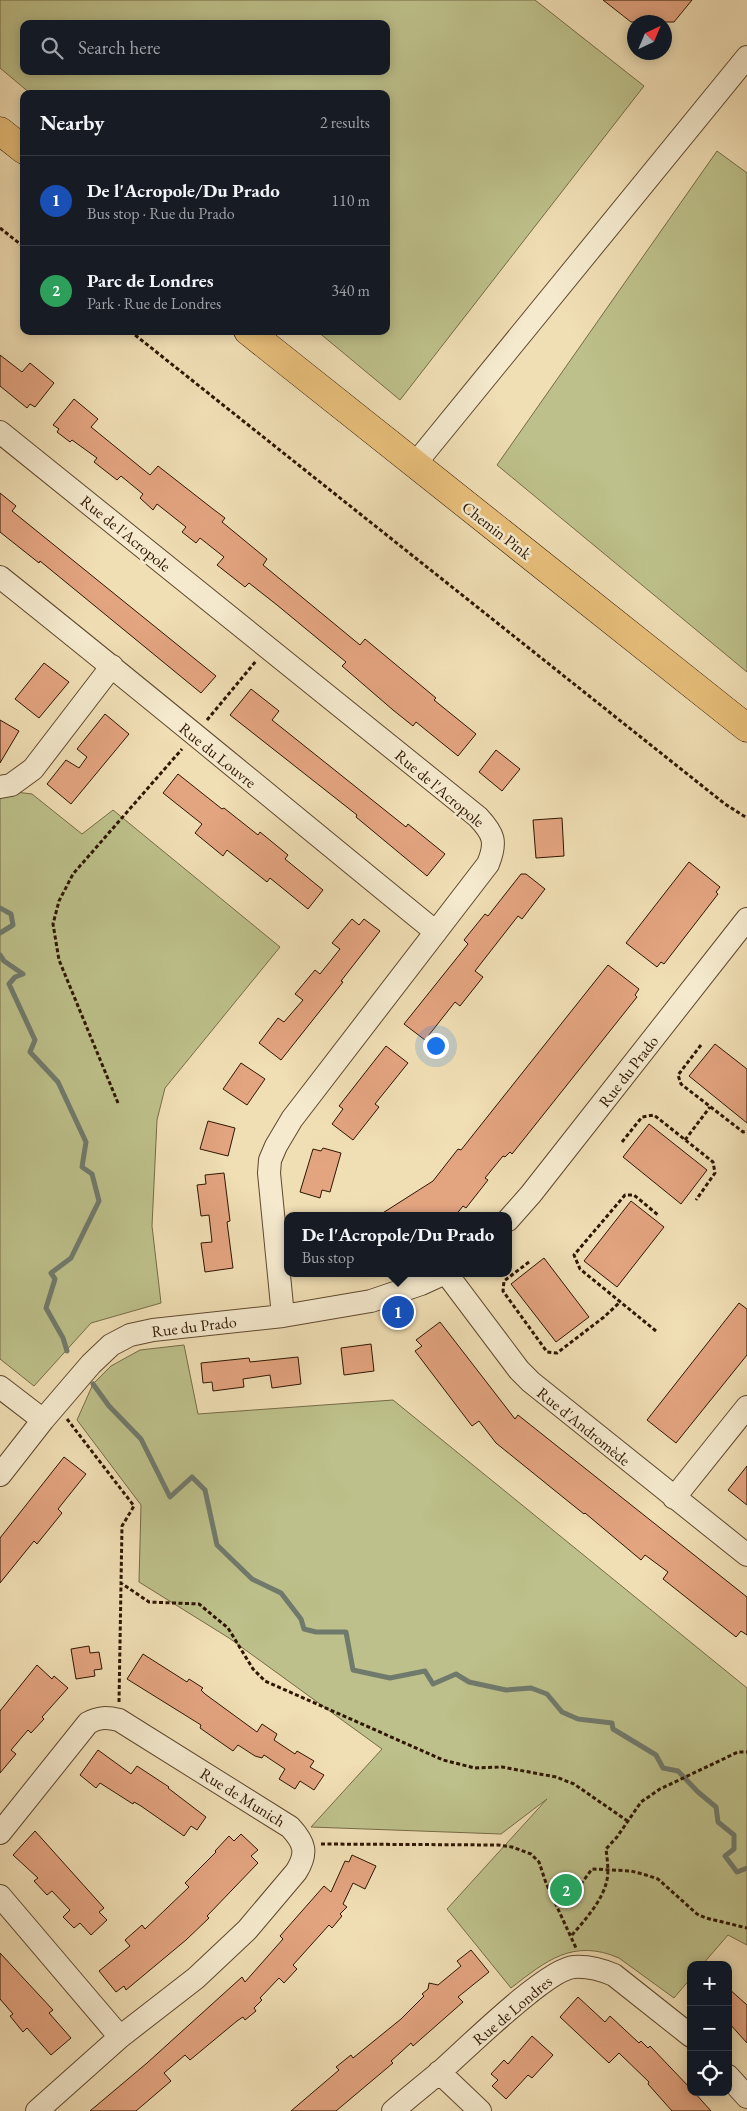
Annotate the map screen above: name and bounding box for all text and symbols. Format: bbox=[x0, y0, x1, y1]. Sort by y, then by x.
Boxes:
north arrow bbox=[627, 15, 672, 60]
search box bbox=[20, 20, 390, 75]
icon: search bbox=[38, 34, 66, 62]
text: Search here bbox=[78, 35, 160, 60]
text: Nearby bbox=[40, 109, 104, 136]
text: 2 results bbox=[320, 112, 370, 133]
text: De l'Acropole/Du Prado bbox=[87, 178, 280, 203]
text: 1 bbox=[52, 190, 60, 211]
text: 110 m bbox=[331, 190, 370, 211]
text: Bus stop · Rue du Prado bbox=[87, 203, 235, 224]
text: Parc de Londres bbox=[87, 268, 214, 293]
text: 2 bbox=[52, 280, 60, 301]
text: 340 m bbox=[331, 280, 370, 301]
text: Park · Rue de Londres bbox=[87, 293, 221, 314]
street label: Rue de l'Acropole bbox=[76, 490, 175, 576]
street label: Chemin Pink bbox=[458, 497, 536, 564]
street label: Rue du Louvre bbox=[175, 718, 261, 793]
street label: Rue de l'Acropole bbox=[391, 745, 489, 832]
street label: Rue du Prado bbox=[594, 1031, 663, 1111]
your location bbox=[423, 1033, 449, 1059]
popup bbox=[284, 1212, 512, 1277]
text: De l'Acropole/Du Prado bbox=[302, 1222, 494, 1247]
text: Bus stop bbox=[302, 1247, 354, 1268]
pin: 1 bbox=[382, 1293, 414, 1331]
street label: Rue du Prado bbox=[150, 1311, 238, 1342]
street label: Rue d'Andromède bbox=[533, 1382, 635, 1471]
street label: Rue de Munich bbox=[196, 1763, 289, 1832]
pin: 2 bbox=[550, 1871, 582, 1909]
map controls bbox=[687, 1961, 732, 2096]
button: + bbox=[687, 1961, 732, 2006]
street label: Rue de Londres bbox=[468, 1971, 556, 2050]
button: − bbox=[687, 2006, 732, 2051]
button: locate bbox=[687, 2051, 732, 2096]

